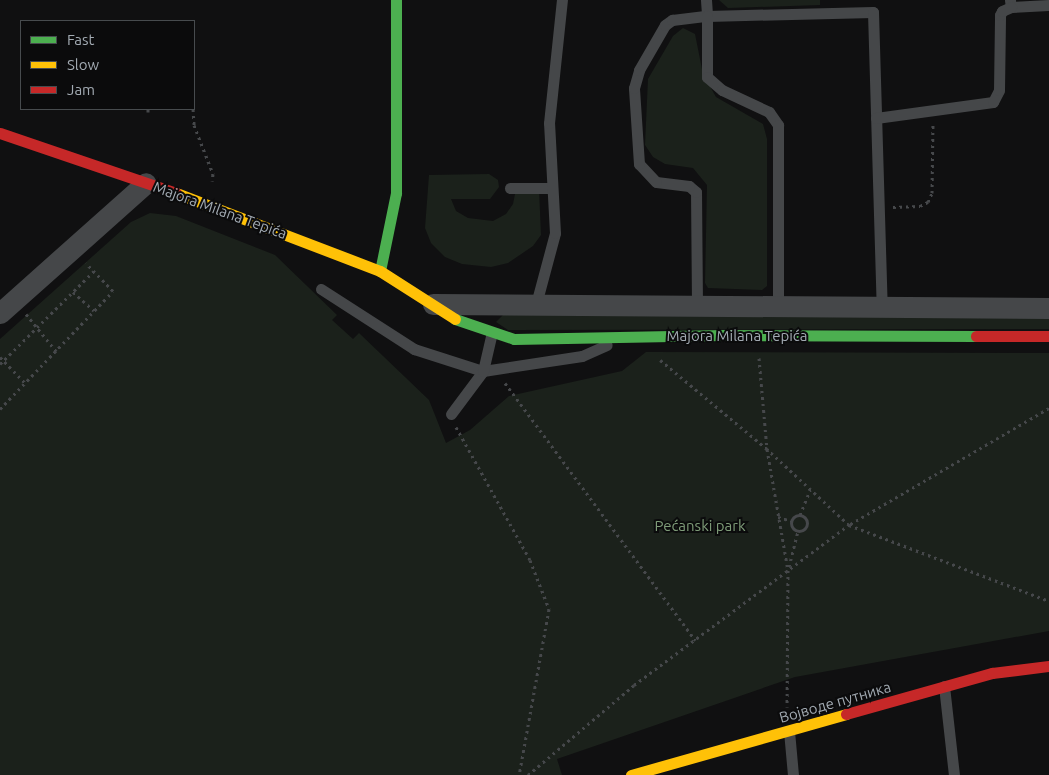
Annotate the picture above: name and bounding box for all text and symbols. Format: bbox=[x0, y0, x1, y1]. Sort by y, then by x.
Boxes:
legend bbox=[20, 20, 195, 110]
text: Fast bbox=[67, 31, 94, 48]
text: Slow bbox=[67, 56, 99, 73]
text: Jam bbox=[67, 81, 95, 98]
street label: Majora Milana Tepića bbox=[151, 177, 289, 243]
street label: Majora Milana Tepića bbox=[667, 327, 807, 345]
park label: Pećanski park bbox=[654, 517, 746, 535]
street label: Војводе путника bbox=[777, 677, 893, 727]

